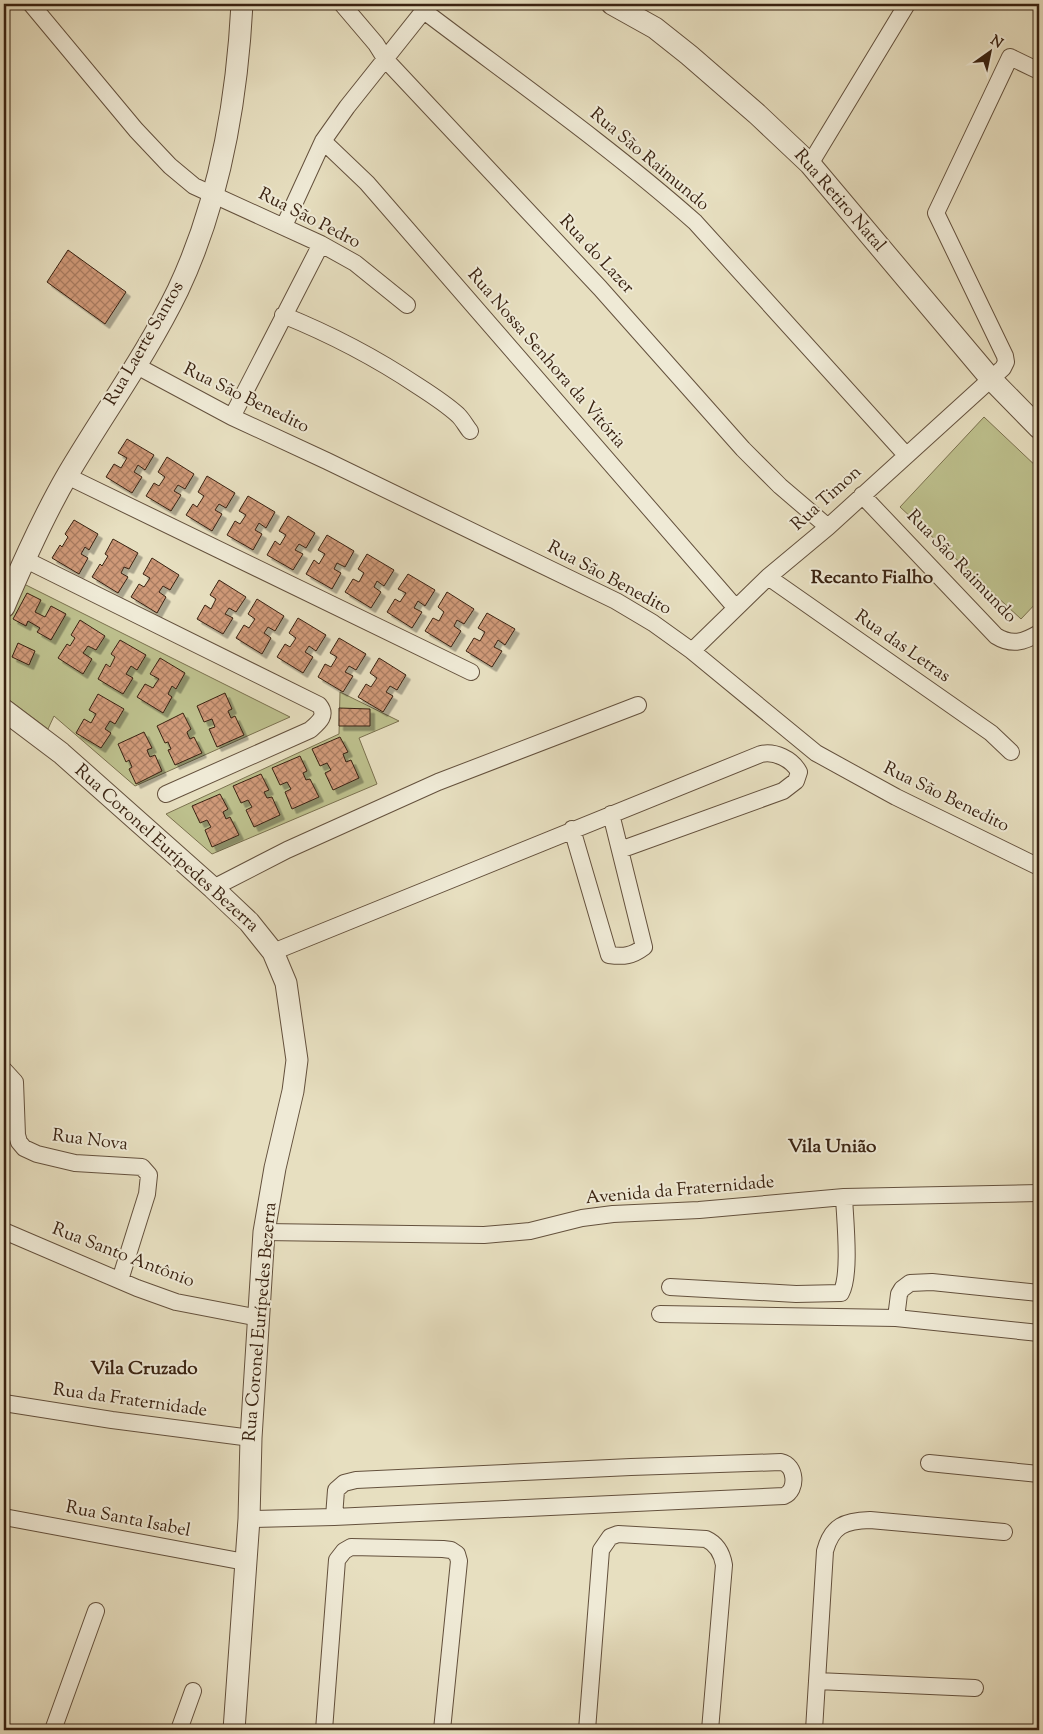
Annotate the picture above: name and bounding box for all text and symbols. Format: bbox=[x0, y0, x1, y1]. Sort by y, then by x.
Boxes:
north arrow bbox=[966, 28, 1016, 78]
text: N bbox=[986, 31, 1006, 54]
street label: Rua São Raimundo bbox=[584, 102, 715, 218]
street label: Rua Retiro Natal bbox=[787, 144, 891, 258]
street label: Rua São Pedro bbox=[253, 182, 365, 256]
street label: Rua do Lazer bbox=[553, 210, 640, 300]
street label: Rua Nossa Senhora da Vitória bbox=[460, 263, 632, 455]
street label: Rua Laerte Santos bbox=[99, 277, 191, 411]
street label: Rua São Benedito bbox=[179, 357, 313, 441]
street label: Rua Timon bbox=[786, 460, 868, 538]
street label: Rua São Raimundo bbox=[900, 504, 1022, 630]
street label: Rua São Benedito bbox=[542, 535, 676, 623]
district label: Recanto Fialho bbox=[811, 565, 934, 592]
street label: Rua das Letras bbox=[849, 604, 955, 690]
street label: Rua São Benedito bbox=[879, 756, 1013, 840]
street label: Rua Coronel Eurípedes Bezerra bbox=[68, 759, 264, 939]
street label: Rua Nova bbox=[51, 1123, 129, 1159]
district label: Vila União bbox=[788, 1134, 877, 1161]
street label: Avenida da Fraternidade bbox=[585, 1170, 775, 1212]
street label: Rua Coronel Eurípedes Bezerra bbox=[238, 1201, 284, 1443]
street label: Rua Santo Antônio bbox=[48, 1217, 198, 1295]
district label: Vila Cruzado bbox=[90, 1356, 198, 1383]
street label: Rua da Fraternidade bbox=[51, 1377, 209, 1425]
street label: Rua Santa Isabel bbox=[63, 1495, 193, 1545]

